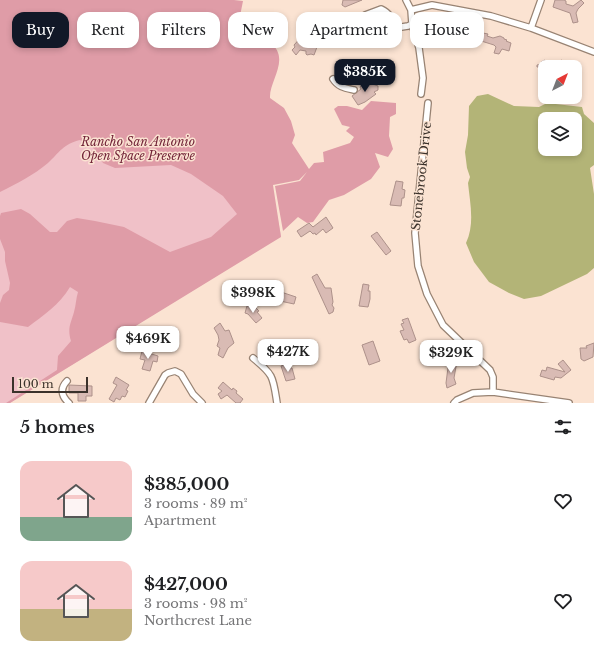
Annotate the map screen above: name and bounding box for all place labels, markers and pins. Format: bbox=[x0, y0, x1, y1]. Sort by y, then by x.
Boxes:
pin: $385K bbox=[337, 59, 393, 93]
pin: $398K bbox=[225, 280, 281, 314]
pin: $469K bbox=[120, 326, 176, 360]
pin: $427K bbox=[260, 339, 316, 373]
pin: $329K bbox=[423, 340, 479, 374]

